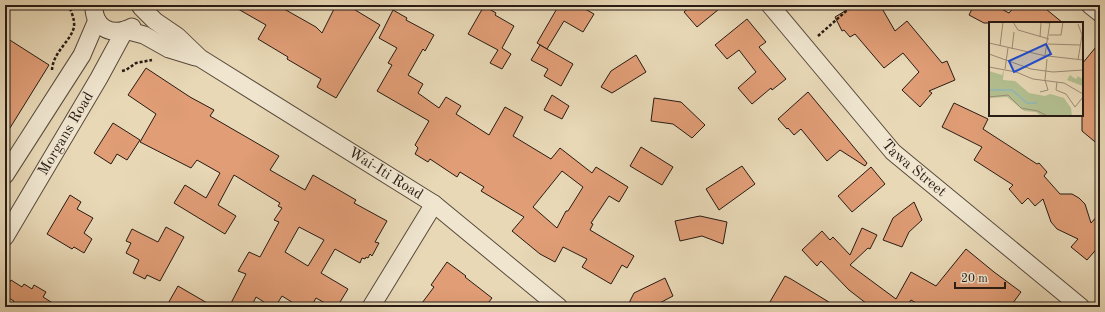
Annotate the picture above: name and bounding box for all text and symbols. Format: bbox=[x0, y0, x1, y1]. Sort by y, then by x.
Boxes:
inset map bbox=[989, 22, 1083, 116]
street label: Morgans Road bbox=[36, 89, 97, 178]
street label: Tawa Street bbox=[879, 137, 949, 200]
street label: Wai-Iti Road bbox=[346, 145, 426, 203]
scale bar bbox=[955, 264, 1005, 290]
text: 20 m bbox=[961, 273, 988, 285]

